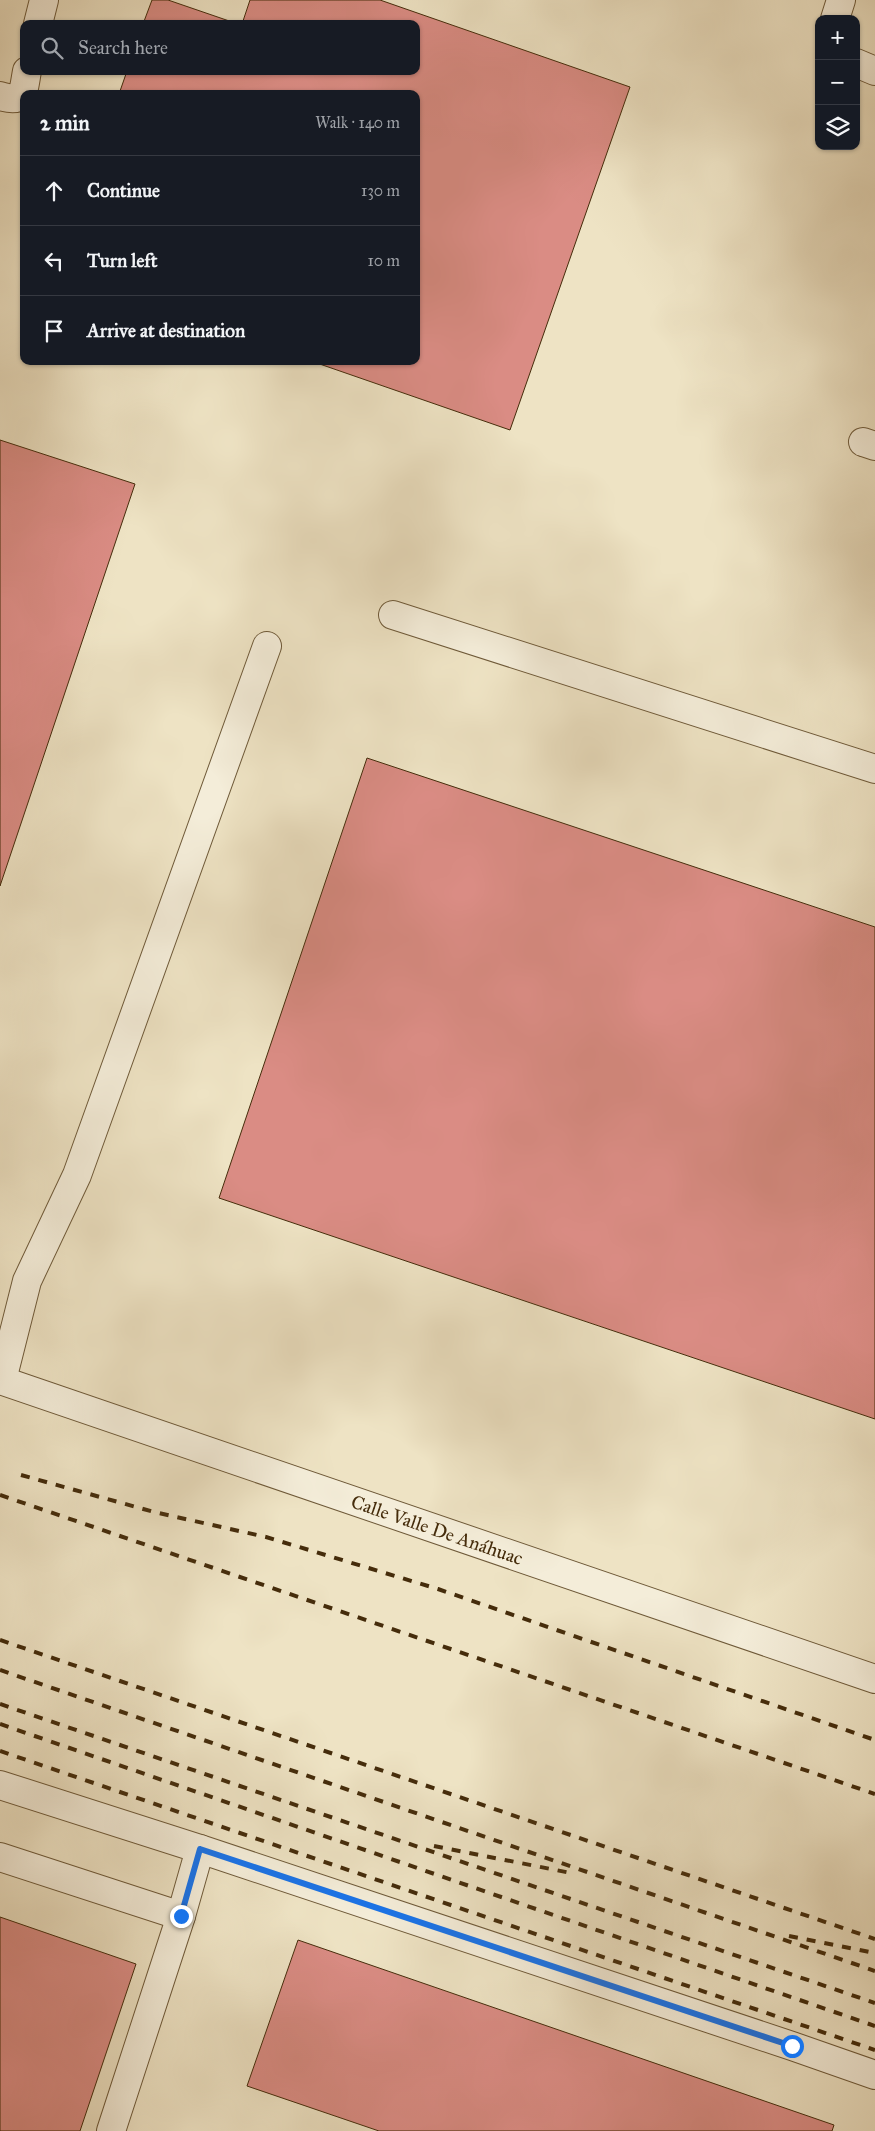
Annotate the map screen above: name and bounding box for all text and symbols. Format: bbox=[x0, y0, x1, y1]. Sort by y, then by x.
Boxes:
map controls bbox=[815, 15, 860, 150]
button: + bbox=[815, 15, 860, 60]
search box bbox=[20, 20, 420, 75]
icon: search bbox=[38, 34, 66, 62]
text: Search here bbox=[78, 36, 168, 59]
button: − bbox=[815, 60, 860, 105]
button: layers bbox=[815, 105, 860, 150]
text: 2 min bbox=[40, 110, 90, 136]
text: Walk · 140 m bbox=[315, 113, 400, 132]
icon: ahead bbox=[40, 177, 68, 205]
text: Continue bbox=[87, 179, 160, 202]
text: 130 m bbox=[361, 181, 400, 200]
icon: left bbox=[40, 247, 68, 275]
text: Turn left bbox=[87, 249, 157, 272]
text: 10 m bbox=[368, 251, 400, 270]
icon: arrive bbox=[40, 317, 68, 345]
text: Arrive at destination bbox=[87, 319, 245, 342]
street label: Calle Valle De Anáhuac bbox=[348, 1490, 526, 1570]
route end bbox=[170, 1905, 193, 1928]
route start bbox=[781, 2035, 804, 2058]

